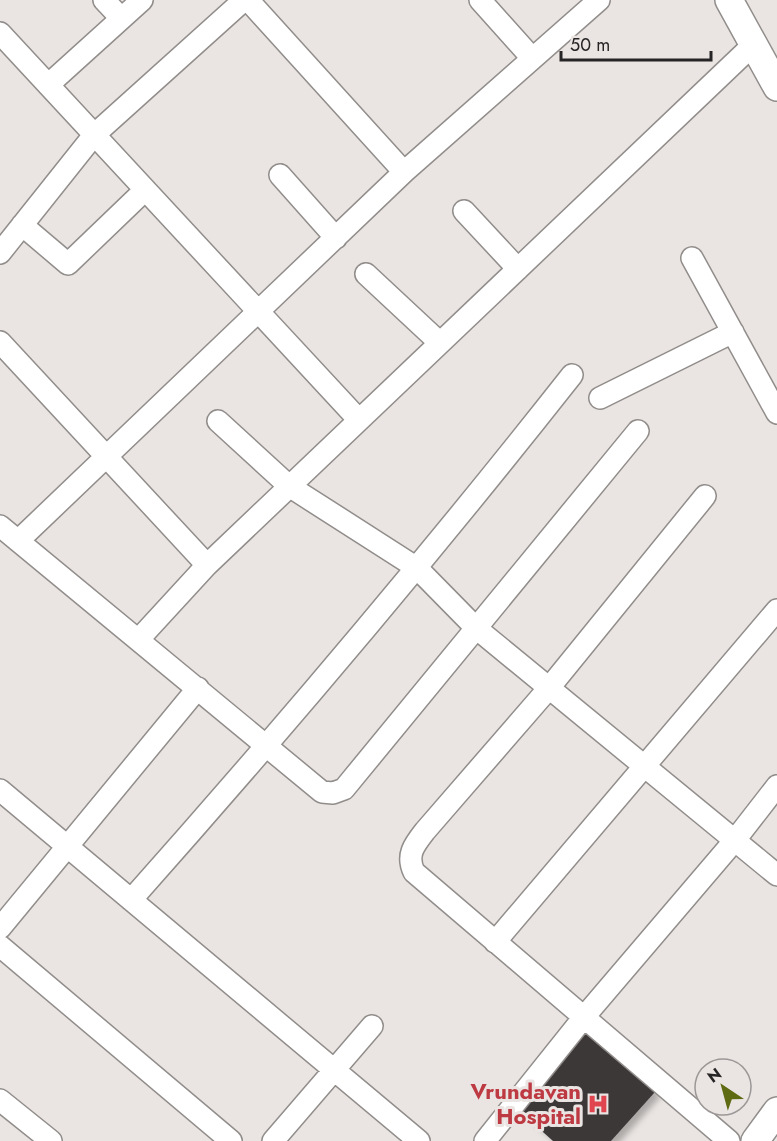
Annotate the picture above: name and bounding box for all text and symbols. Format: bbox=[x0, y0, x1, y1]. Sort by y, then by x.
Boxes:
scale bar bbox=[561, 24, 711, 62]
text: 50 m bbox=[570, 32, 610, 58]
north arrow bbox=[693, 1057, 753, 1117]
text: N bbox=[703, 1062, 726, 1088]
place label: Vrundavan Hospital bbox=[470, 1075, 581, 1132]
hospital icon: Vrundavan Hospital bbox=[586, 1092, 610, 1116]

